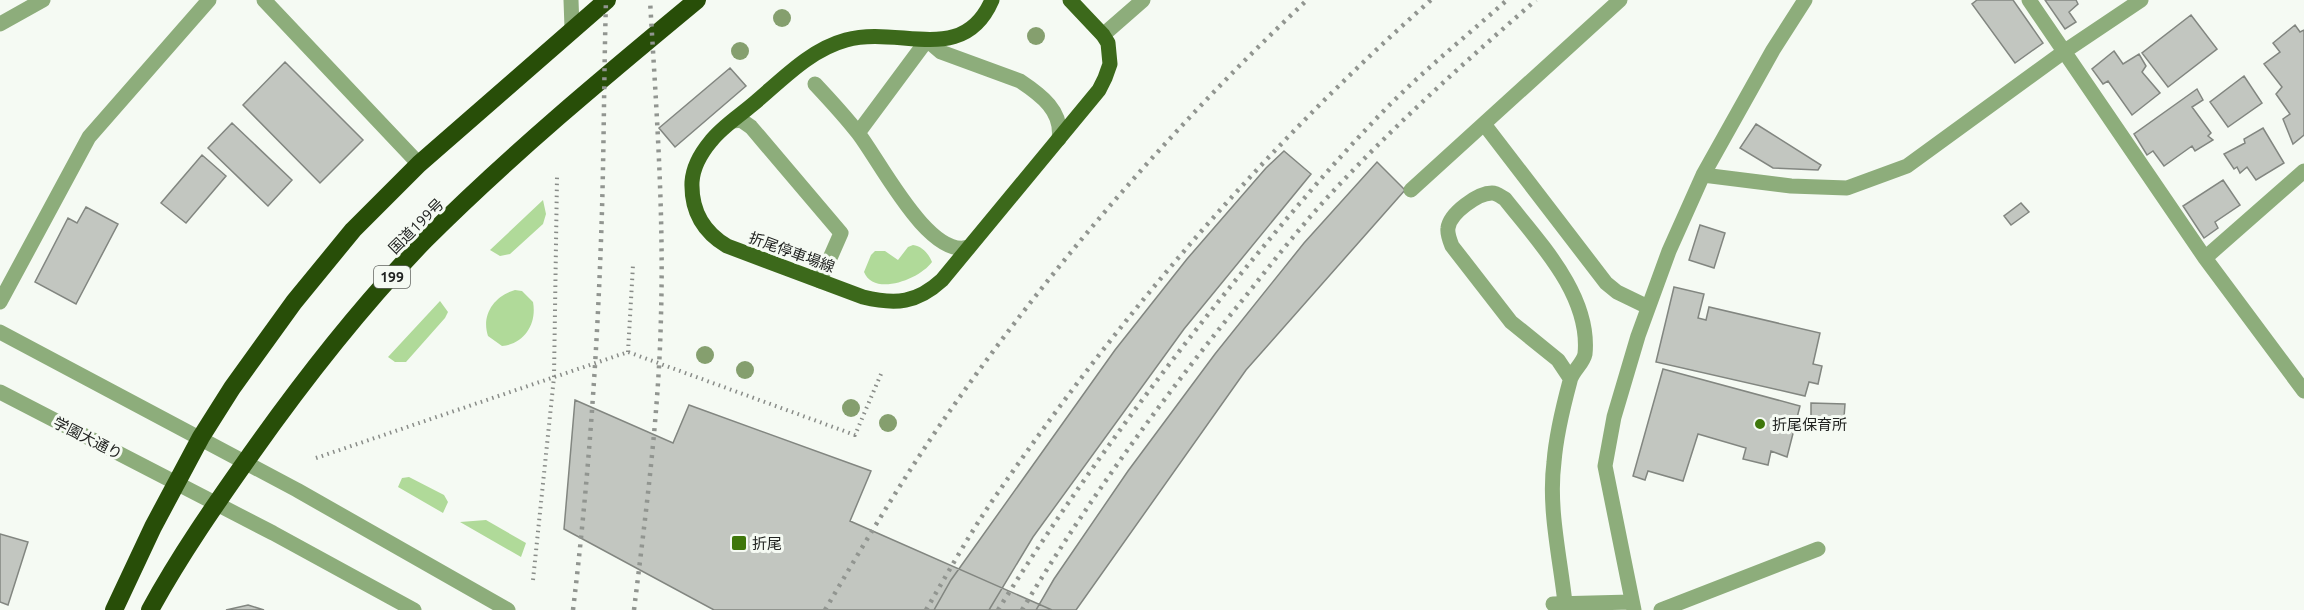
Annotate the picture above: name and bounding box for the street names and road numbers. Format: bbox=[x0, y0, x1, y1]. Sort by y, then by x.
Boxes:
street label: 国道199号 bbox=[385, 195, 447, 257]
street label: 折尾停車場線 bbox=[747, 229, 837, 275]
road number: 199 bbox=[374, 266, 410, 288]
street label: 学園大通り bbox=[51, 413, 125, 463]

